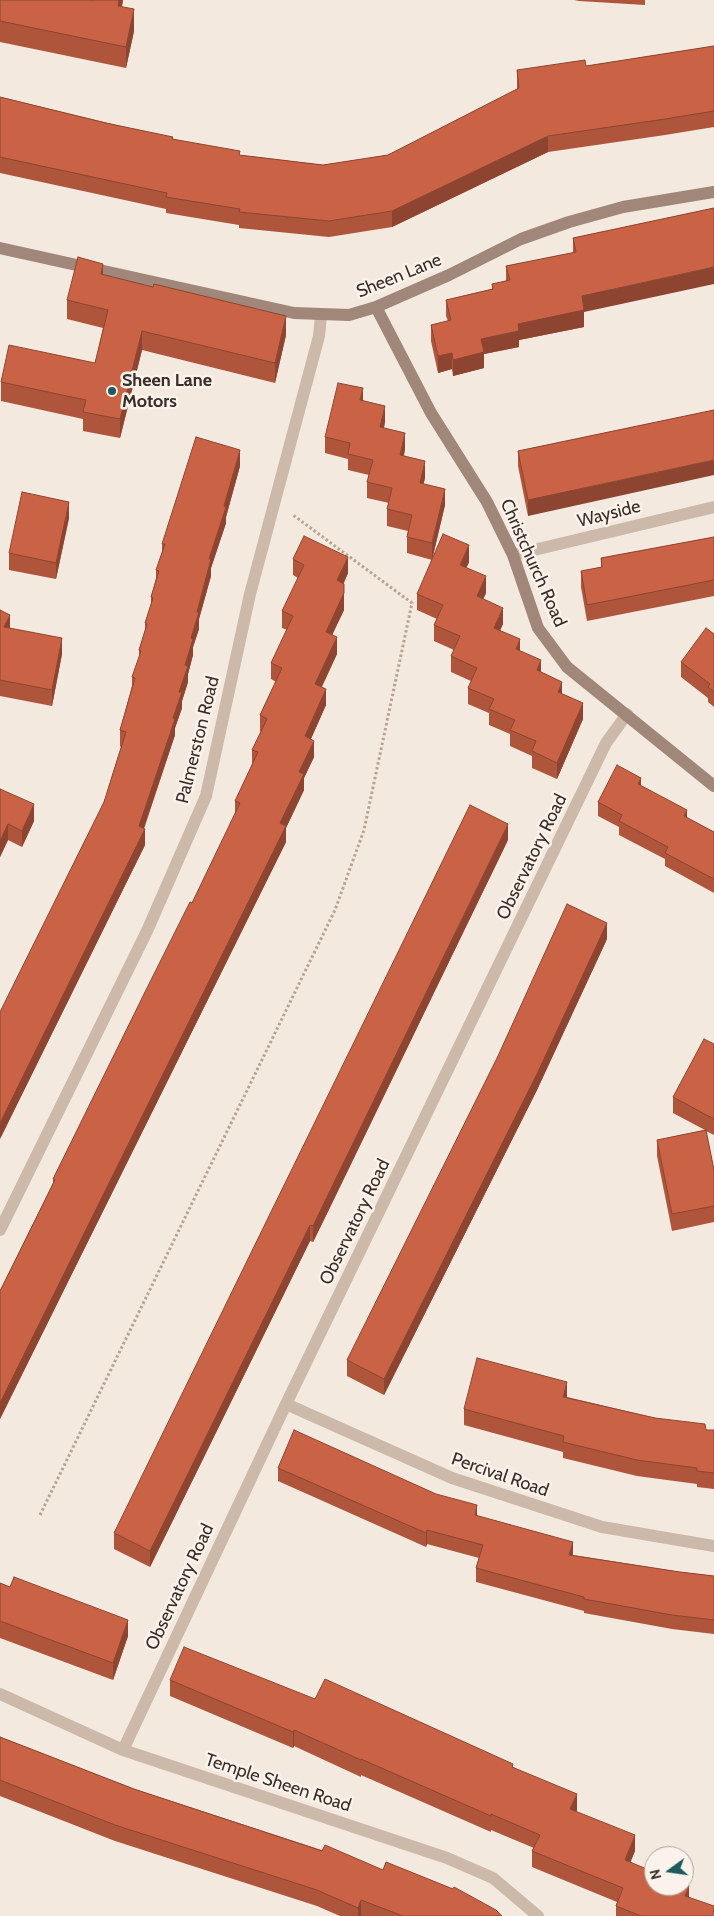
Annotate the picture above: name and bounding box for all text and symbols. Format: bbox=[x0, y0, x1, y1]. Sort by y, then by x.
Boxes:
street label: Sheen Lane bbox=[353, 249, 445, 303]
place label: Sheen Lane Motors bbox=[122, 370, 212, 412]
marker: Sheen Lane Motors bbox=[106, 385, 118, 397]
street label: Christchurch Road bbox=[495, 496, 571, 630]
street label: Wayside bbox=[575, 496, 643, 532]
street label: Palmerston Road bbox=[172, 674, 224, 806]
street label: Observatory Road bbox=[492, 791, 572, 923]
street label: Observatory Road bbox=[315, 1156, 395, 1288]
street label: Percival Road bbox=[449, 1448, 551, 1502]
street label: Observatory Road bbox=[141, 1520, 219, 1654]
street label: Temple Sheen Road bbox=[202, 1749, 354, 1817]
north arrow bbox=[644, 1846, 694, 1896]
text: N bbox=[645, 1867, 665, 1881]

